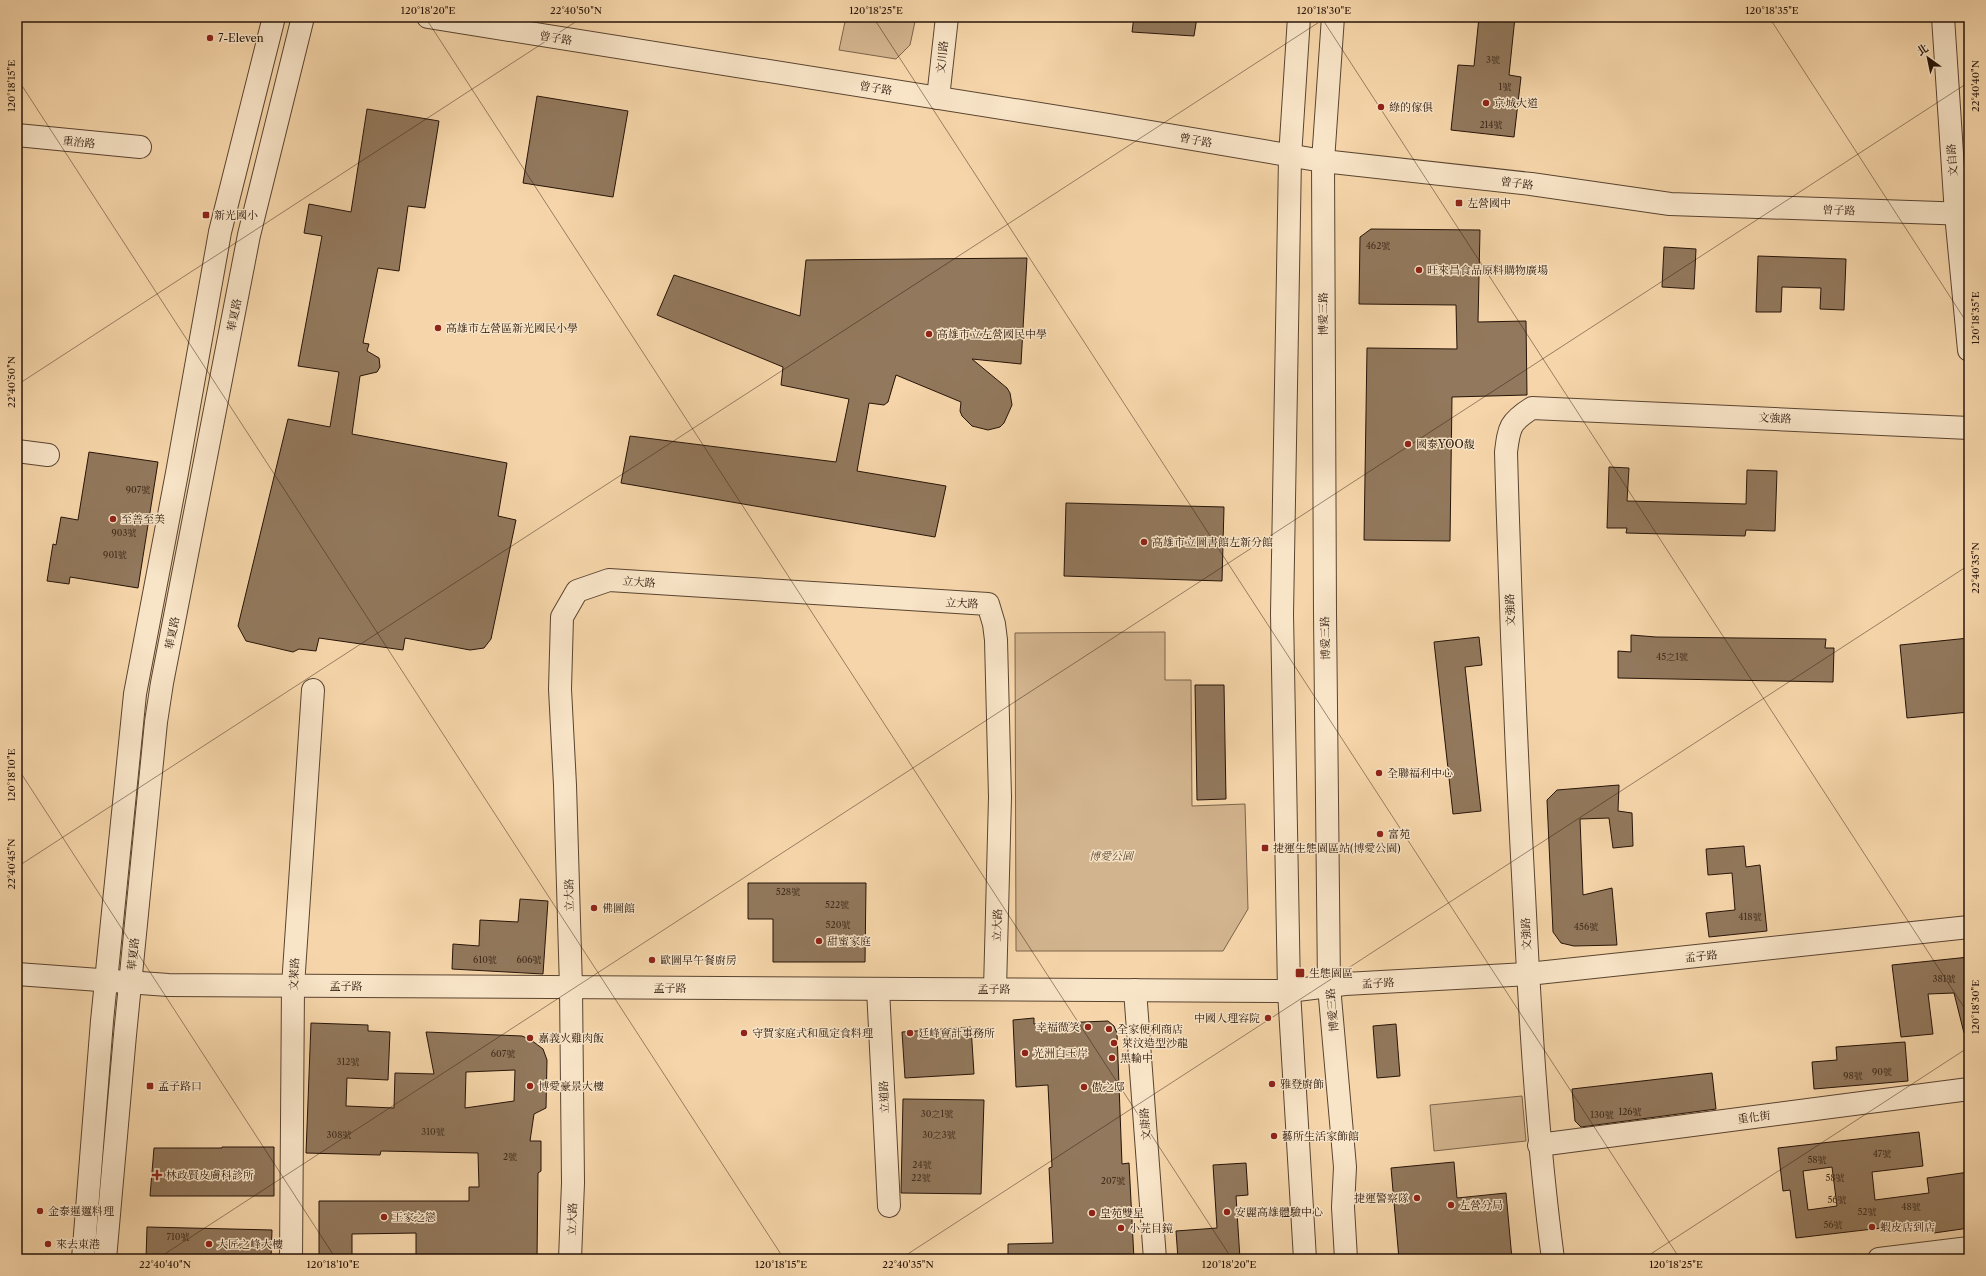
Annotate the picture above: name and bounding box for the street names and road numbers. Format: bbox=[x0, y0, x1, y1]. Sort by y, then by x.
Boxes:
street label: 曾子路 bbox=[539, 29, 573, 47]
street label: 文川路 bbox=[933, 40, 951, 74]
street label: 曾子路 bbox=[859, 79, 893, 97]
street label: 曾子路 bbox=[1179, 130, 1213, 150]
street label: 重治路 bbox=[62, 133, 96, 151]
street label: 文自路 bbox=[1944, 143, 1960, 177]
street label: 曾子路 bbox=[1500, 174, 1534, 192]
street label: 曾子路 bbox=[1822, 202, 1856, 218]
street label: 博愛三路 bbox=[1316, 292, 1330, 336]
street label: 華夏路 bbox=[224, 297, 244, 333]
street label: 文強路 bbox=[1758, 410, 1792, 426]
street label: 立大路 bbox=[622, 574, 656, 590]
street label: 文強路 bbox=[1502, 593, 1518, 627]
street label: 立大路 bbox=[945, 595, 979, 611]
street label: 華夏路 bbox=[162, 615, 182, 651]
street label: 博愛三路 bbox=[1318, 616, 1332, 660]
street label: 立大路 bbox=[562, 878, 576, 912]
street label: 立大路 bbox=[989, 908, 1005, 942]
street label: 文強路 bbox=[1518, 917, 1534, 951]
street label: 華夏路 bbox=[124, 937, 142, 971]
street label: 孟子路 bbox=[1684, 947, 1718, 965]
street label: 文萊路 bbox=[286, 957, 302, 991]
street label: 孟子路 bbox=[1361, 975, 1395, 991]
street label: 孟子路 bbox=[330, 979, 363, 993]
street label: 孟子路 bbox=[654, 981, 687, 995]
street label: 孟子路 bbox=[978, 982, 1011, 996]
street label: 博愛三路 bbox=[1323, 987, 1341, 1033]
street label: 立道路 bbox=[876, 1080, 892, 1114]
street label: 文康路 bbox=[1137, 1107, 1153, 1141]
street label: 重化街 bbox=[1737, 1108, 1771, 1126]
street label: 立大路 bbox=[564, 1202, 580, 1236]

